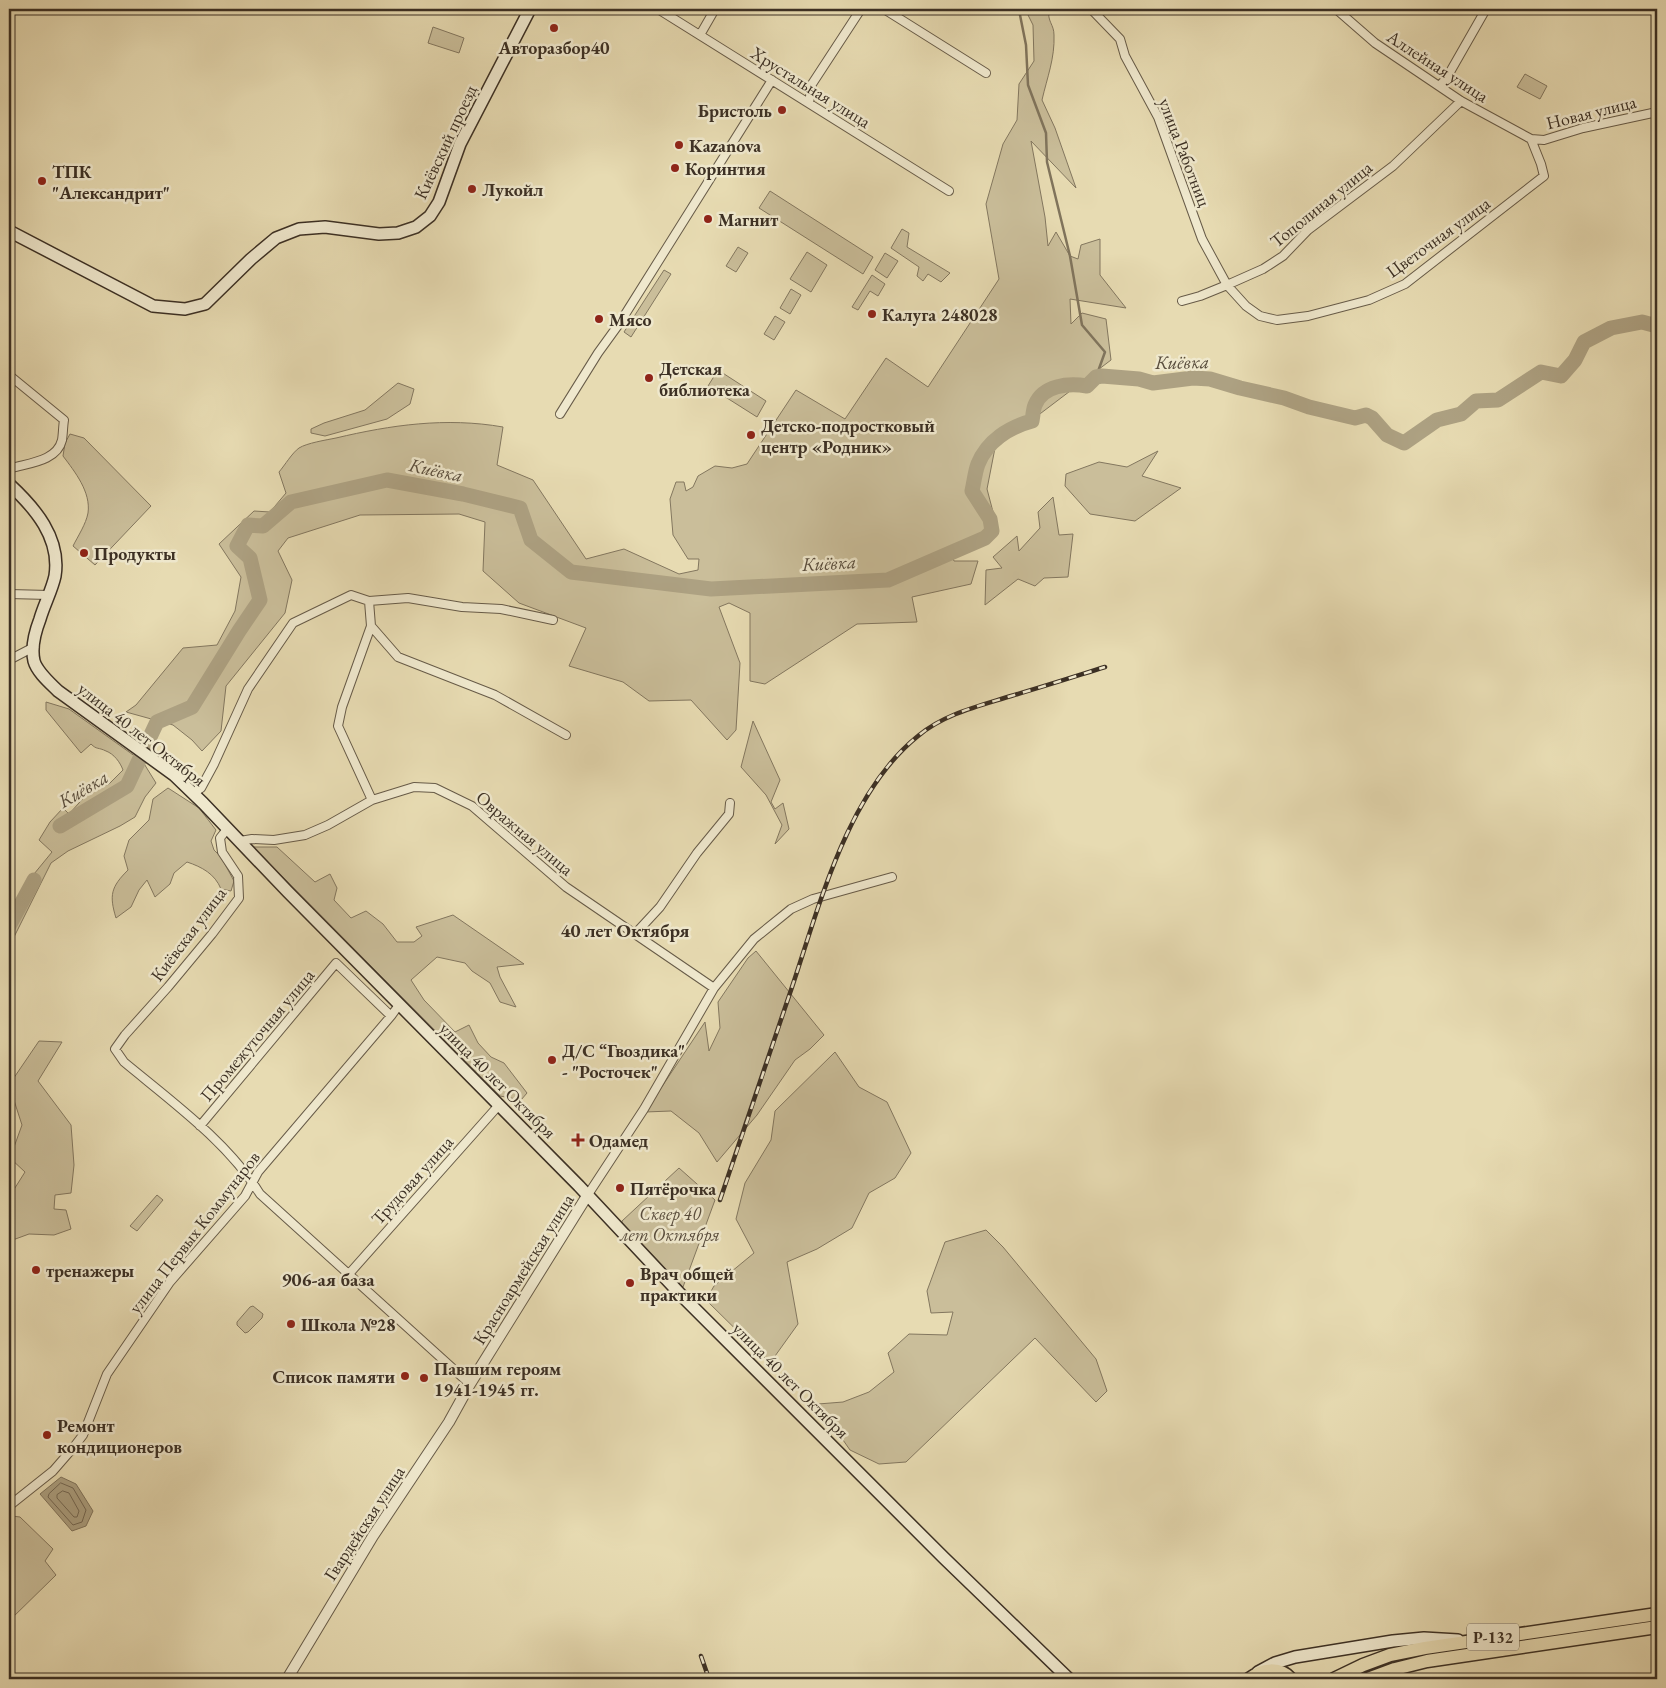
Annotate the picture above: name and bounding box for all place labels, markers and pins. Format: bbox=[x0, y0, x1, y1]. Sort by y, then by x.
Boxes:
marker: Авторазбор40 bbox=[548, 22, 560, 34]
place label: Авторазбор40 bbox=[497, 36, 610, 59]
place label: Бристоль bbox=[698, 99, 772, 122]
marker: Бристоль bbox=[776, 104, 788, 116]
place label: Kazanova bbox=[689, 134, 761, 157]
marker: Kazanova bbox=[673, 139, 685, 151]
place label: Коринтия bbox=[685, 157, 766, 180]
place label: ТПК "Александрит" bbox=[52, 160, 170, 204]
marker: Коринтия bbox=[669, 162, 681, 174]
marker: ТПК "Александрит" bbox=[36, 175, 48, 187]
place label: Лукойл bbox=[482, 178, 543, 201]
marker: Лукойл bbox=[466, 183, 478, 195]
place label: Магнит bbox=[718, 208, 778, 231]
marker: Магнит bbox=[702, 213, 714, 225]
place label: Калуга 248028 bbox=[882, 303, 998, 326]
place label: Мясо bbox=[609, 308, 652, 331]
marker: Калуга 248028 bbox=[866, 308, 878, 320]
marker: Мясо bbox=[593, 313, 605, 325]
place label: Детская библиотека bbox=[659, 357, 750, 401]
marker: Детская библиотека bbox=[643, 372, 655, 384]
place label: Детско-подростковый центр «Родник» bbox=[761, 414, 935, 458]
marker: Детско-подростковый центр «Родник» bbox=[745, 429, 757, 441]
place label: Продукты bbox=[94, 542, 176, 565]
marker: Продукты bbox=[78, 547, 90, 559]
place label: Д/С “Гвоздика" - "Росточек" bbox=[562, 1039, 685, 1083]
marker: Д/С “Гвоздика" - "Росточек" bbox=[546, 1054, 558, 1066]
place label: Одамед bbox=[589, 1129, 649, 1152]
marker: Одамед bbox=[571, 1133, 585, 1147]
place label: Пятёрочка bbox=[630, 1177, 716, 1200]
marker: Пятёрочка bbox=[614, 1182, 626, 1194]
place label: тренажеры bbox=[46, 1259, 134, 1282]
place label: Врач общей практики bbox=[640, 1262, 734, 1306]
marker: тренажеры bbox=[30, 1264, 42, 1276]
marker: Врач общей практики bbox=[624, 1277, 636, 1289]
place label: Школа №28 bbox=[301, 1313, 395, 1336]
marker: Школа №28 bbox=[285, 1318, 297, 1330]
place label: Павшим героям 1941-1945 гг. bbox=[434, 1357, 561, 1401]
place label: Список памяти bbox=[272, 1365, 395, 1388]
marker: Список памяти bbox=[399, 1370, 411, 1382]
marker: Павшим героям 1941-1945 гг. bbox=[418, 1372, 430, 1384]
place label: Ремонт кондиционеров bbox=[57, 1414, 182, 1458]
marker: Ремонт кондиционеров bbox=[41, 1429, 53, 1441]

